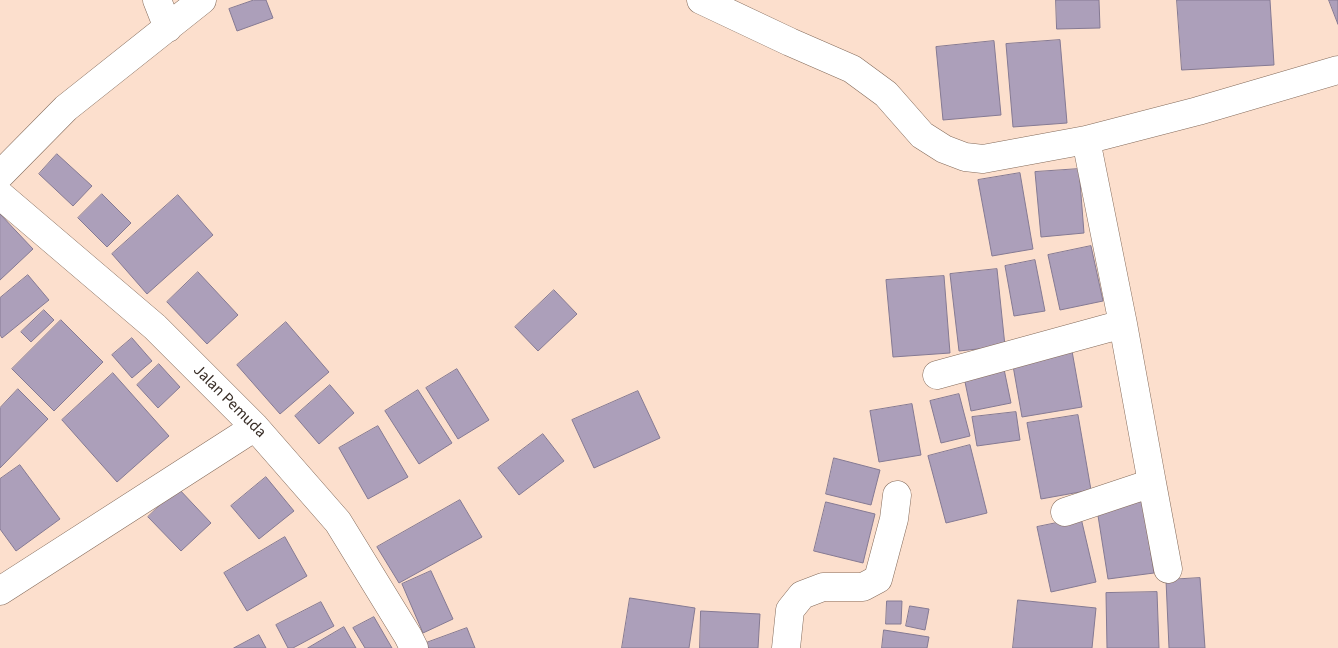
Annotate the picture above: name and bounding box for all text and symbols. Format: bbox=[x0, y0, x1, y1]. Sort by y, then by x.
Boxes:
street label: Jalan Pemuda bbox=[189, 362, 269, 442]

